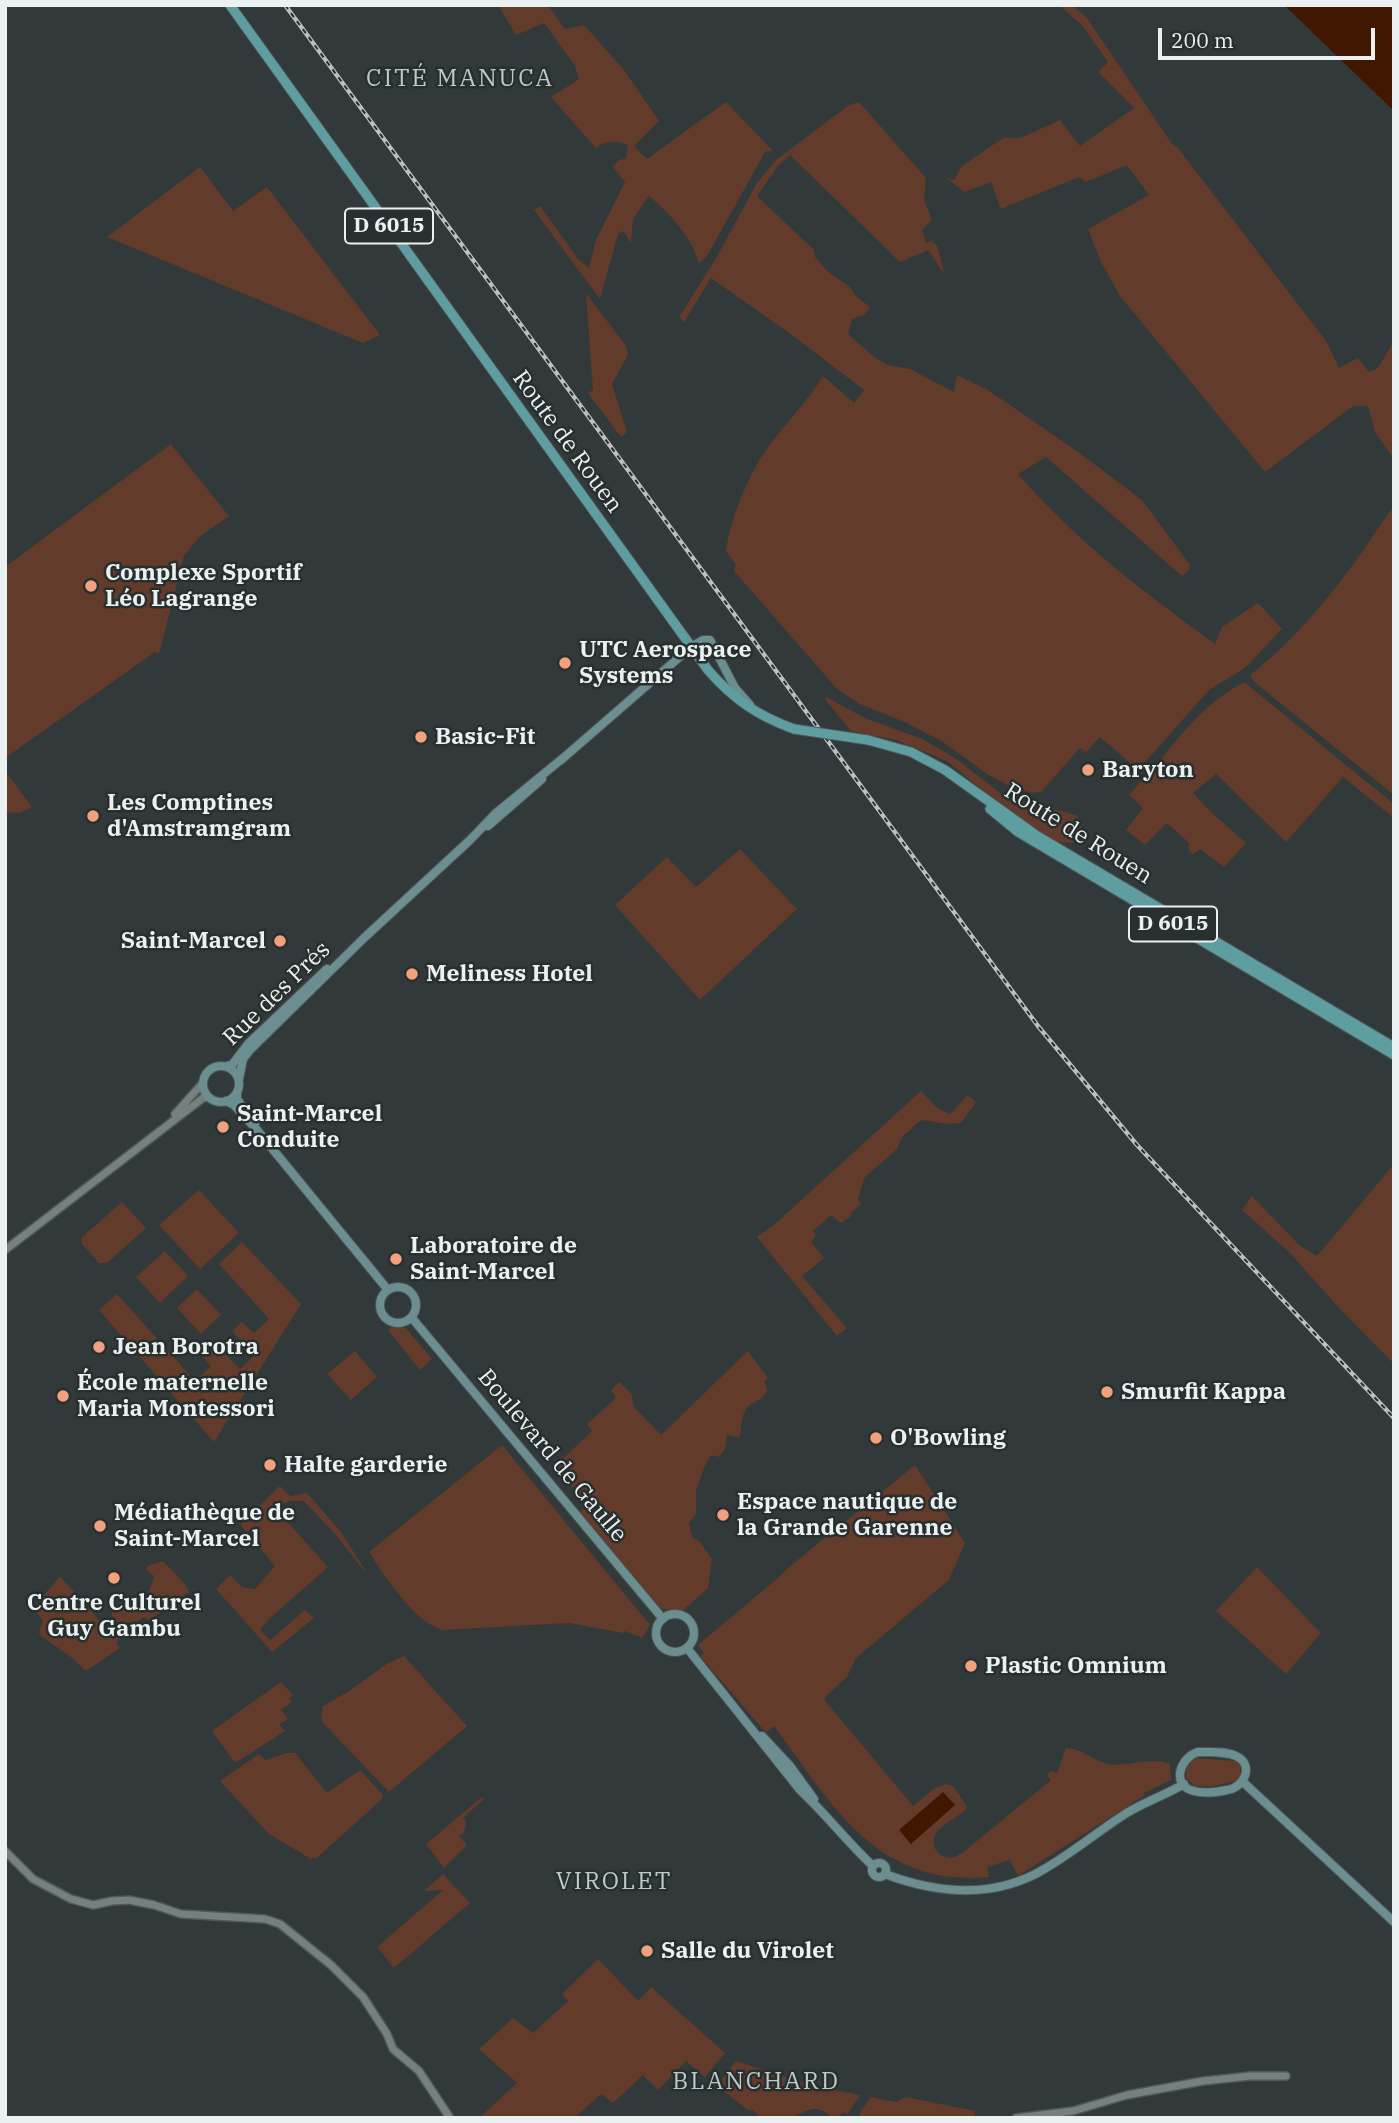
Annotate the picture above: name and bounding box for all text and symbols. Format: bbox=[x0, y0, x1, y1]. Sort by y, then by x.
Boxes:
scale bar bbox=[1161, 14, 1378, 58]
text: 200 m bbox=[1171, 26, 1234, 54]
district label: CITÉ MANUCA bbox=[367, 65, 553, 93]
road number: D 6015 bbox=[345, 208, 433, 244]
street label: Route de Rouen bbox=[506, 365, 628, 519]
place label: Complexe Sportif Léo Lagrange bbox=[105, 559, 301, 613]
marker: Complexe Sportif Léo Lagrange bbox=[83, 578, 99, 594]
place label: UTC Aerospace Systems bbox=[579, 636, 751, 690]
marker: UTC Aerospace Systems bbox=[557, 655, 573, 671]
place label: Basic-Fit bbox=[435, 723, 535, 751]
marker: Basic-Fit bbox=[413, 729, 429, 745]
place label: Baryton bbox=[1102, 756, 1194, 784]
marker: Baryton bbox=[1080, 762, 1096, 778]
street label: Route de Rouen bbox=[999, 777, 1157, 891]
place label: Les Comptines d'Amstramgram bbox=[107, 789, 291, 843]
marker: Les Comptines d'Amstramgram bbox=[85, 808, 101, 824]
road number: D 6015 bbox=[1129, 906, 1217, 942]
place label: Saint-Marcel bbox=[121, 927, 266, 955]
marker: Saint-Marcel bbox=[272, 933, 288, 949]
street label: Rue des Prés bbox=[218, 936, 336, 1052]
place label: Meliness Hotel bbox=[426, 960, 593, 988]
marker: Meliness Hotel bbox=[404, 966, 420, 982]
place label: Saint-Marcel Conduite bbox=[237, 1100, 382, 1154]
marker: Saint-Marcel Conduite bbox=[215, 1119, 231, 1135]
place label: Laboratoire de Saint-Marcel bbox=[410, 1232, 577, 1286]
marker: Laboratoire de Saint-Marcel bbox=[388, 1251, 404, 1267]
place label: Jean Borotra bbox=[113, 1333, 259, 1361]
marker: Jean Borotra bbox=[91, 1339, 107, 1355]
street label: Boulevard de Gaulle bbox=[472, 1364, 632, 1548]
place label: École maternelle Maria Montessori bbox=[77, 1369, 275, 1423]
place label: Smurfit Kappa bbox=[1121, 1378, 1286, 1406]
marker: Smurfit Kappa bbox=[1099, 1384, 1115, 1400]
marker: École maternelle Maria Montessori bbox=[55, 1388, 71, 1404]
place label: O'Bowling bbox=[890, 1424, 1006, 1452]
marker: O'Bowling bbox=[868, 1430, 884, 1446]
place label: Halte garderie bbox=[284, 1451, 447, 1479]
marker: Halte garderie bbox=[262, 1457, 278, 1473]
place label: Espace nautique de la Grande Garenne bbox=[737, 1488, 957, 1542]
place label: Médiathèque de Saint-Marcel bbox=[114, 1499, 295, 1553]
marker: Espace nautique de la Grande Garenne bbox=[715, 1507, 731, 1523]
marker: Médiathèque de Saint-Marcel bbox=[92, 1518, 108, 1534]
marker: Centre Culturel Guy Gambu bbox=[106, 1570, 122, 1586]
place label: Centre Culturel Guy Gambu bbox=[27, 1589, 201, 1643]
place label: Plastic Omnium bbox=[985, 1652, 1167, 1680]
marker: Plastic Omnium bbox=[963, 1658, 979, 1674]
district label: VIROLET bbox=[557, 1868, 671, 1896]
place label: Salle du Virolet bbox=[661, 1937, 834, 1965]
marker: Salle du Virolet bbox=[639, 1943, 655, 1959]
district label: BLANCHARD bbox=[673, 2068, 839, 2096]

